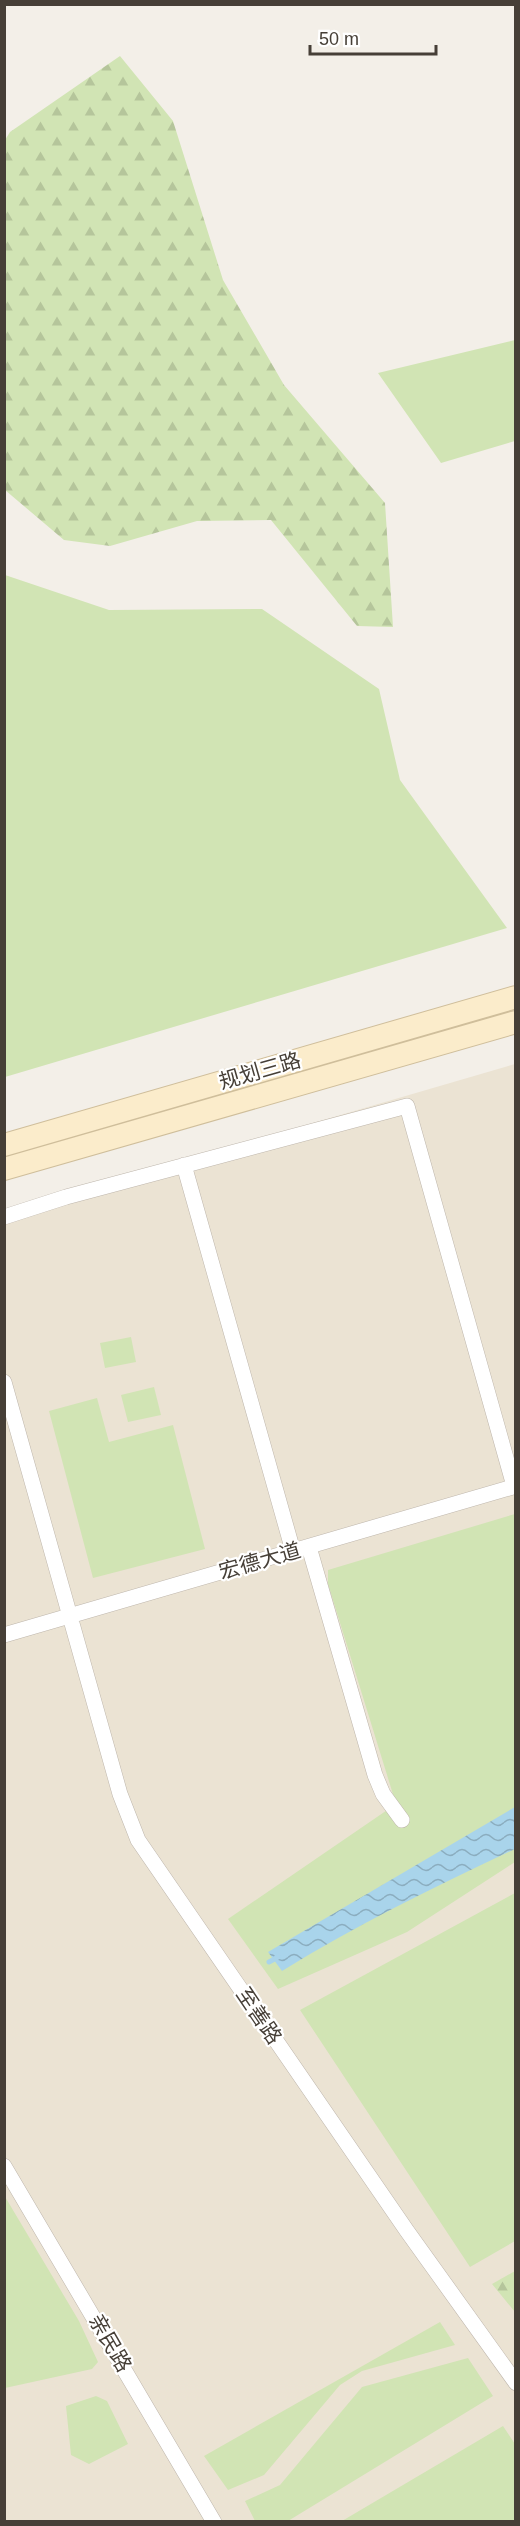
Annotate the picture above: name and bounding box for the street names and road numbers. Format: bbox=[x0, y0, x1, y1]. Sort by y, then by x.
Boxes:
street label: 规划三路 bbox=[216, 1048, 303, 1093]
street label: 宏德大道 bbox=[216, 1538, 303, 1583]
street label: 至善路 bbox=[232, 1983, 287, 2048]
street label: 亲民路 bbox=[85, 2310, 136, 2376]

